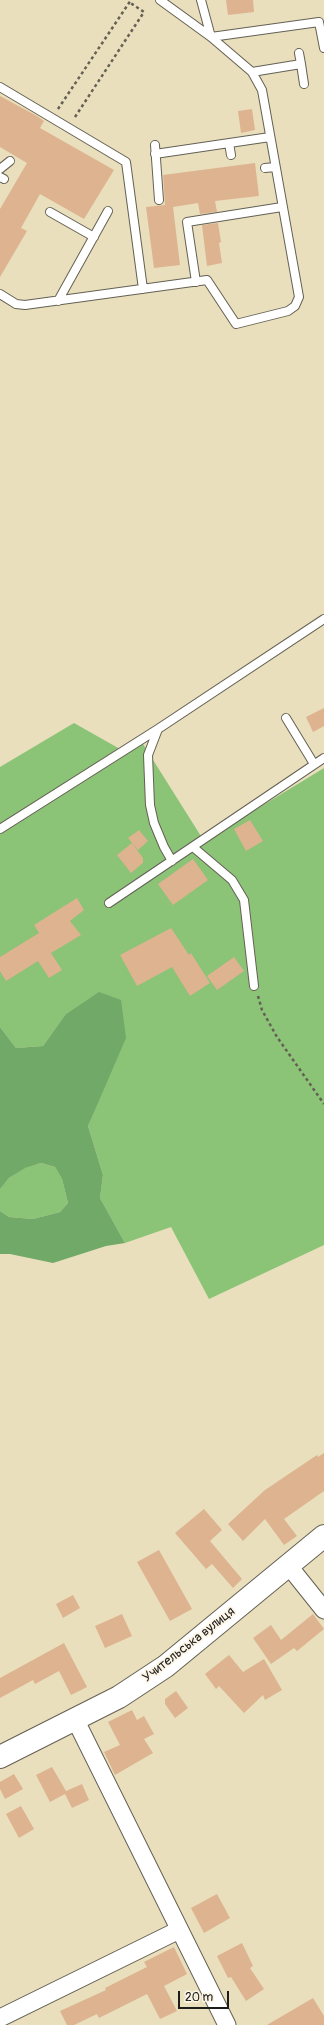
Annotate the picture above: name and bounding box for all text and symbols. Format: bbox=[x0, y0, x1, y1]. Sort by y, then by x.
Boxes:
street label: Учительська вулиця bbox=[140, 1604, 238, 1686]
scale bar bbox=[180, 1983, 231, 2009]
text: 20 m bbox=[185, 1990, 213, 2005]

